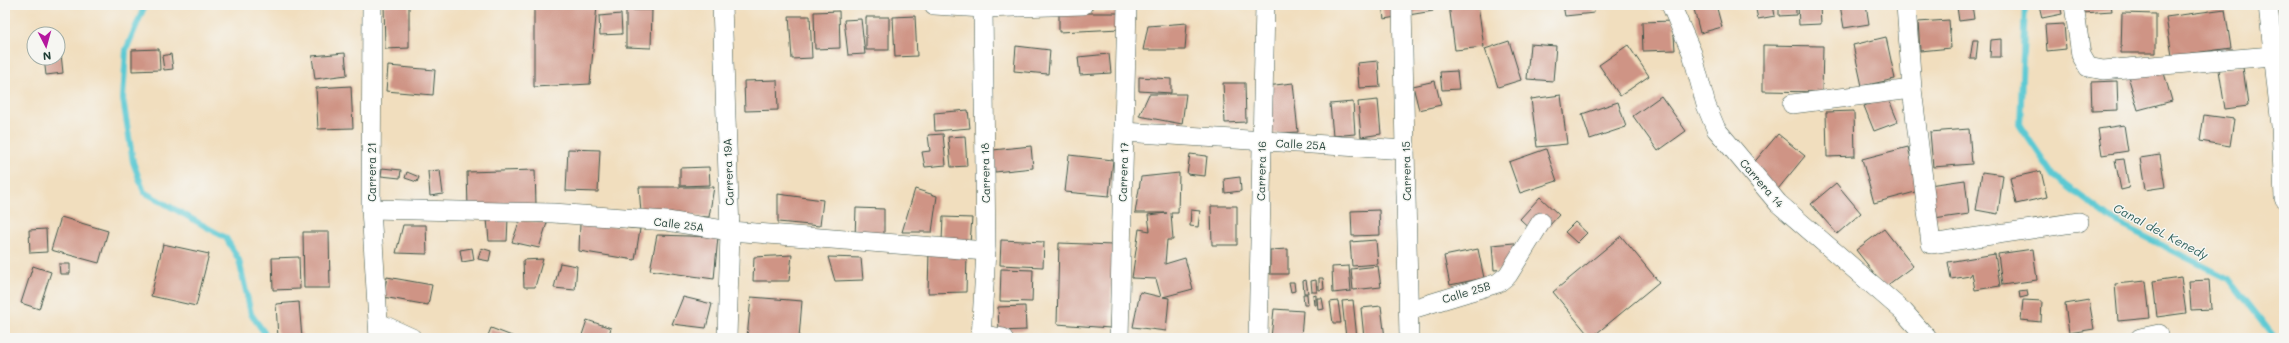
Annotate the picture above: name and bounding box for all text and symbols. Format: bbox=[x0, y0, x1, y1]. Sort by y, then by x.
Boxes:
north arrow bbox=[26, 26, 66, 66]
text: N bbox=[42, 49, 52, 64]
street label: Calle 25A bbox=[1275, 135, 1327, 153]
street label: Carrera 19A bbox=[719, 138, 737, 206]
street label: Carrera 16 bbox=[1253, 141, 1269, 201]
street label: Carrera 15 bbox=[1398, 141, 1414, 201]
street label: Carrera 21 bbox=[364, 142, 379, 202]
street label: Carrera 17 bbox=[1114, 142, 1132, 202]
street label: Carrera 18 bbox=[977, 143, 993, 203]
street label: Carrera 14 bbox=[1737, 155, 1788, 211]
water label: Canal deL Kenedy bbox=[2111, 199, 2212, 263]
street label: Calle 25A bbox=[653, 213, 705, 235]
street label: Calle 25B bbox=[1440, 277, 1492, 306]

